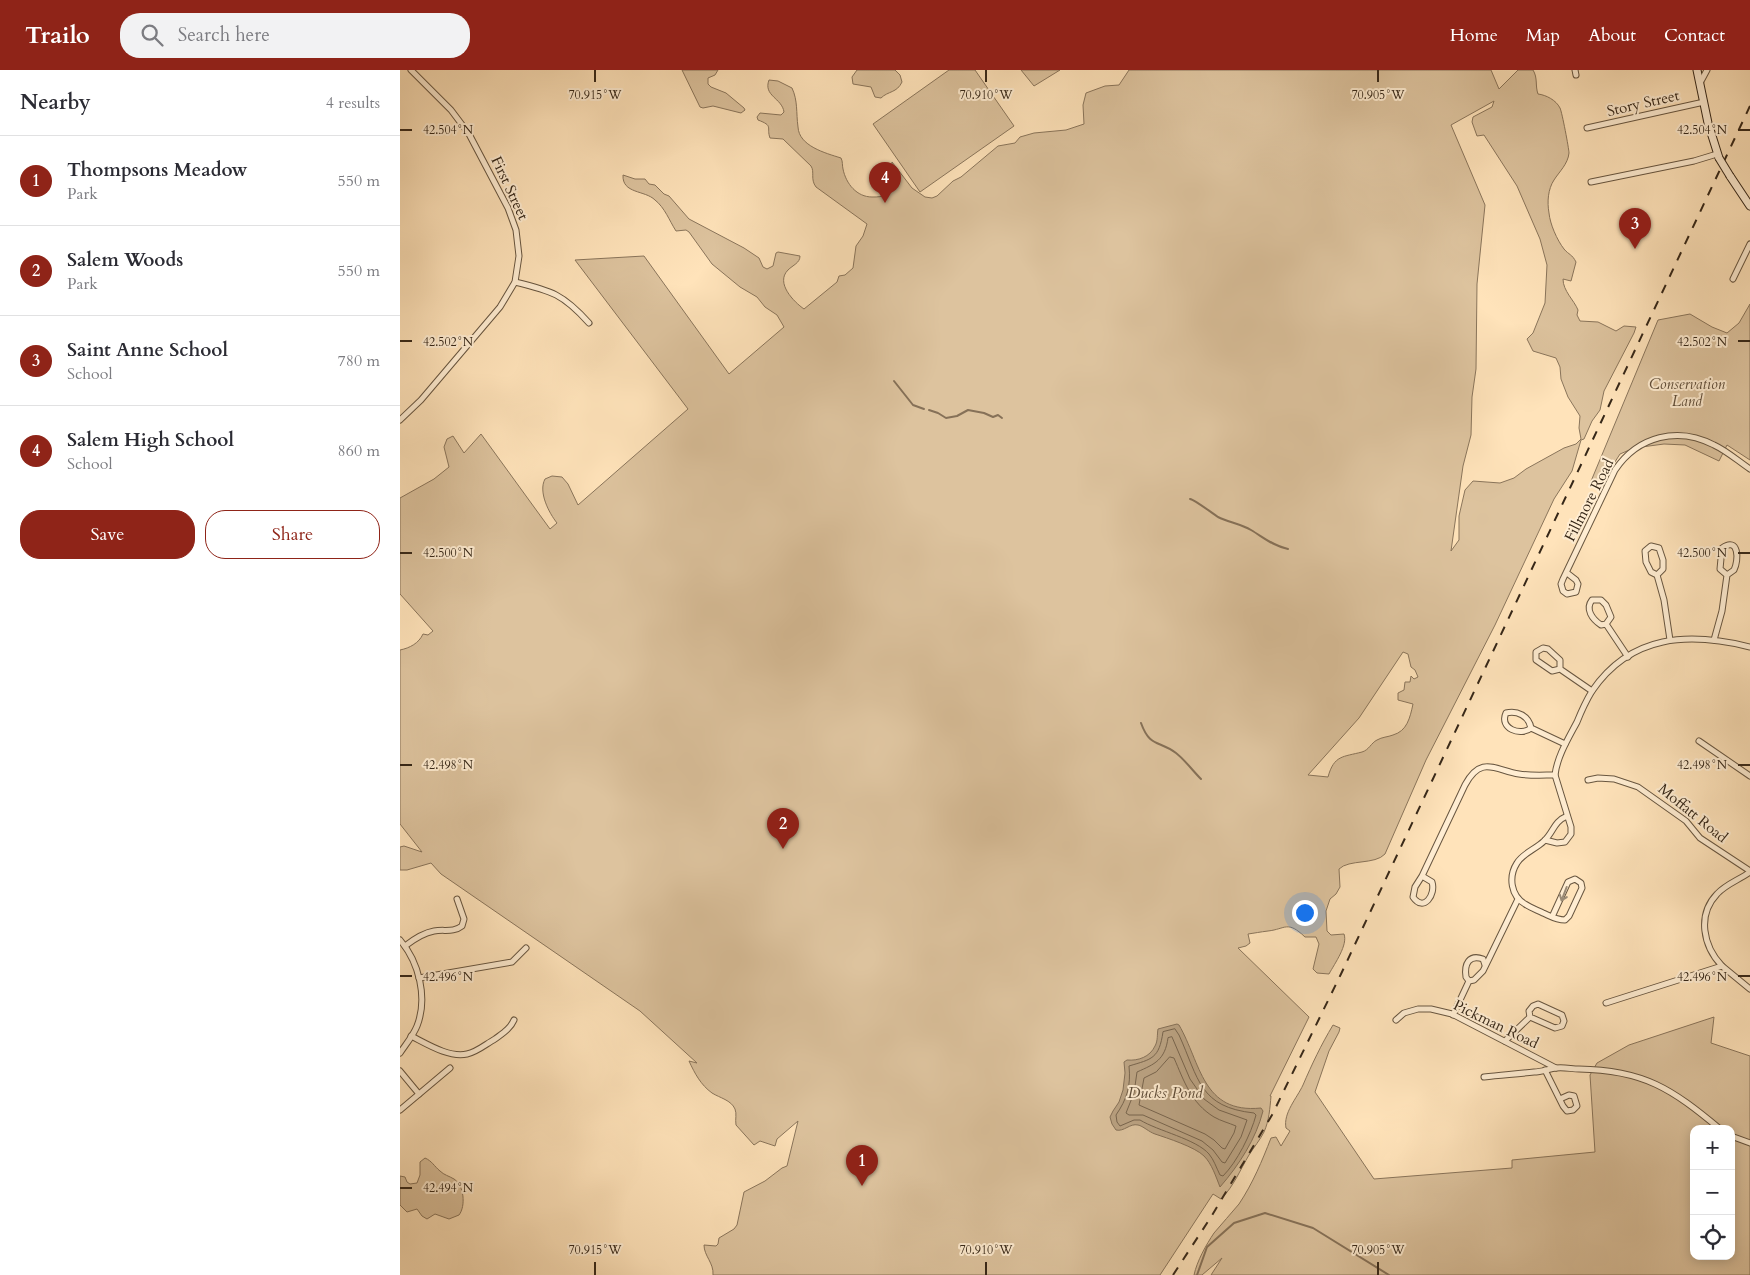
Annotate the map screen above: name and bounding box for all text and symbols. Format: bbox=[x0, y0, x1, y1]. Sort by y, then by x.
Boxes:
search box bbox=[120, 13, 470, 58]
text: Trailo bbox=[25, 19, 90, 52]
icon: search bbox=[138, 21, 166, 49]
text: Search here bbox=[178, 22, 270, 48]
text: Home bbox=[1450, 23, 1498, 48]
text: Map bbox=[1526, 23, 1560, 48]
text: About bbox=[1588, 23, 1636, 48]
text: Contact bbox=[1664, 23, 1725, 48]
street label: Story Street bbox=[1605, 85, 1681, 121]
text: 70.915°W bbox=[568, 87, 622, 103]
text: 70.910°W bbox=[959, 87, 1013, 103]
text: 70.905°W bbox=[1351, 87, 1405, 103]
text: Nearby bbox=[20, 88, 91, 117]
text: 4 results bbox=[326, 92, 380, 114]
text: 42.504°N bbox=[423, 122, 474, 138]
text: 42.504°N bbox=[1677, 122, 1728, 138]
street label: First Street bbox=[487, 153, 534, 223]
text: Thompsons Meadow bbox=[67, 157, 248, 183]
pin: 4 bbox=[869, 162, 901, 203]
text: 1 bbox=[32, 170, 40, 192]
text: 550 m bbox=[338, 170, 380, 192]
text: Park bbox=[67, 183, 98, 205]
pin: 3 bbox=[1619, 208, 1651, 249]
text: Salem Woods bbox=[67, 247, 183, 273]
text: 2 bbox=[32, 260, 40, 282]
text: 550 m bbox=[338, 260, 380, 282]
text: Park bbox=[67, 273, 98, 295]
text: 42.502°N bbox=[423, 334, 474, 350]
text: 42.502°N bbox=[1677, 334, 1728, 350]
text: Saint Anne School bbox=[67, 337, 228, 363]
text: 3 bbox=[32, 350, 40, 372]
text: 780 m bbox=[338, 350, 380, 372]
text: School bbox=[67, 363, 112, 385]
park label: Conservation Land bbox=[1649, 374, 1726, 411]
text: Salem High School bbox=[67, 427, 234, 453]
text: 4 bbox=[32, 440, 40, 462]
text: 860 m bbox=[338, 440, 380, 462]
text: School bbox=[67, 453, 112, 475]
street label: Fillmore Road bbox=[1560, 455, 1618, 545]
button: Save bbox=[20, 510, 195, 559]
button: Share bbox=[205, 510, 380, 559]
text: 42.500°N bbox=[423, 545, 474, 561]
text: 42.500°N bbox=[1677, 545, 1728, 561]
text: 42.498°N bbox=[423, 757, 474, 773]
text: 42.498°N bbox=[1677, 757, 1728, 773]
street label: Moffatt Road bbox=[1654, 779, 1732, 847]
pin: 2 bbox=[767, 808, 799, 849]
one-way arrow bbox=[1558, 886, 1567, 901]
your location bbox=[1292, 900, 1318, 926]
text: 42.496°N bbox=[423, 969, 474, 985]
text: 42.496°N bbox=[1677, 969, 1728, 985]
street label: Pickman Road bbox=[1450, 995, 1542, 1053]
water label: Ducks Pond bbox=[1127, 1082, 1204, 1104]
map controls bbox=[1690, 1125, 1735, 1260]
button: + bbox=[1690, 1125, 1735, 1170]
pin: 1 bbox=[846, 1145, 878, 1186]
button: − bbox=[1690, 1170, 1735, 1215]
text: 42.494°N bbox=[423, 1180, 474, 1196]
button: locate bbox=[1690, 1215, 1735, 1260]
text: 70.915°W bbox=[568, 1242, 622, 1258]
text: 70.910°W bbox=[959, 1242, 1013, 1258]
text: 70.905°W bbox=[1351, 1242, 1405, 1258]

